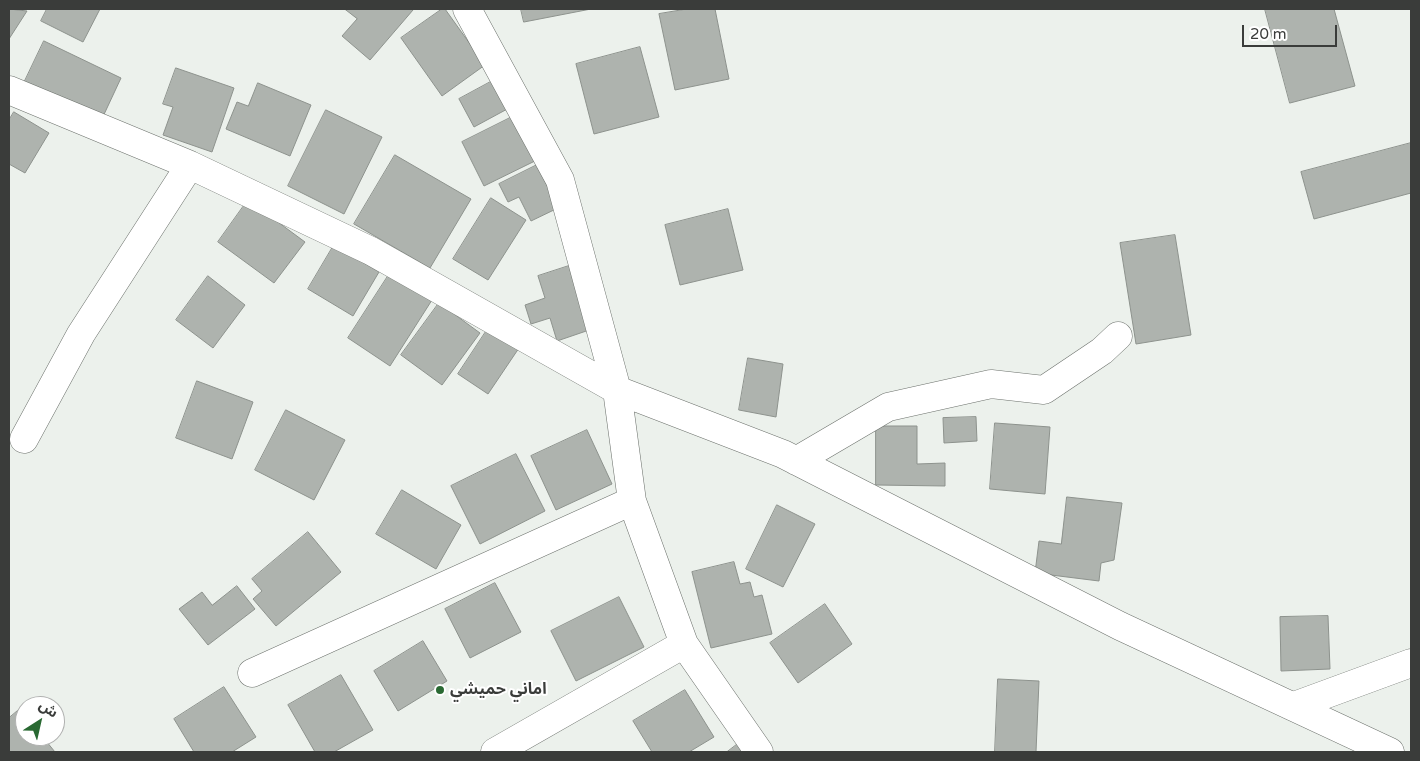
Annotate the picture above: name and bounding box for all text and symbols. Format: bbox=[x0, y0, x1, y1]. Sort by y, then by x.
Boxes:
scale bar bbox=[1245, 15, 1340, 47]
text: 20 m bbox=[1250, 25, 1287, 43]
place label: اماني حميشي bbox=[450, 680, 546, 700]
marker: اماني حميشي bbox=[434, 684, 446, 696]
north arrow bbox=[15, 696, 65, 746]
text: ش bbox=[36, 697, 61, 722]

